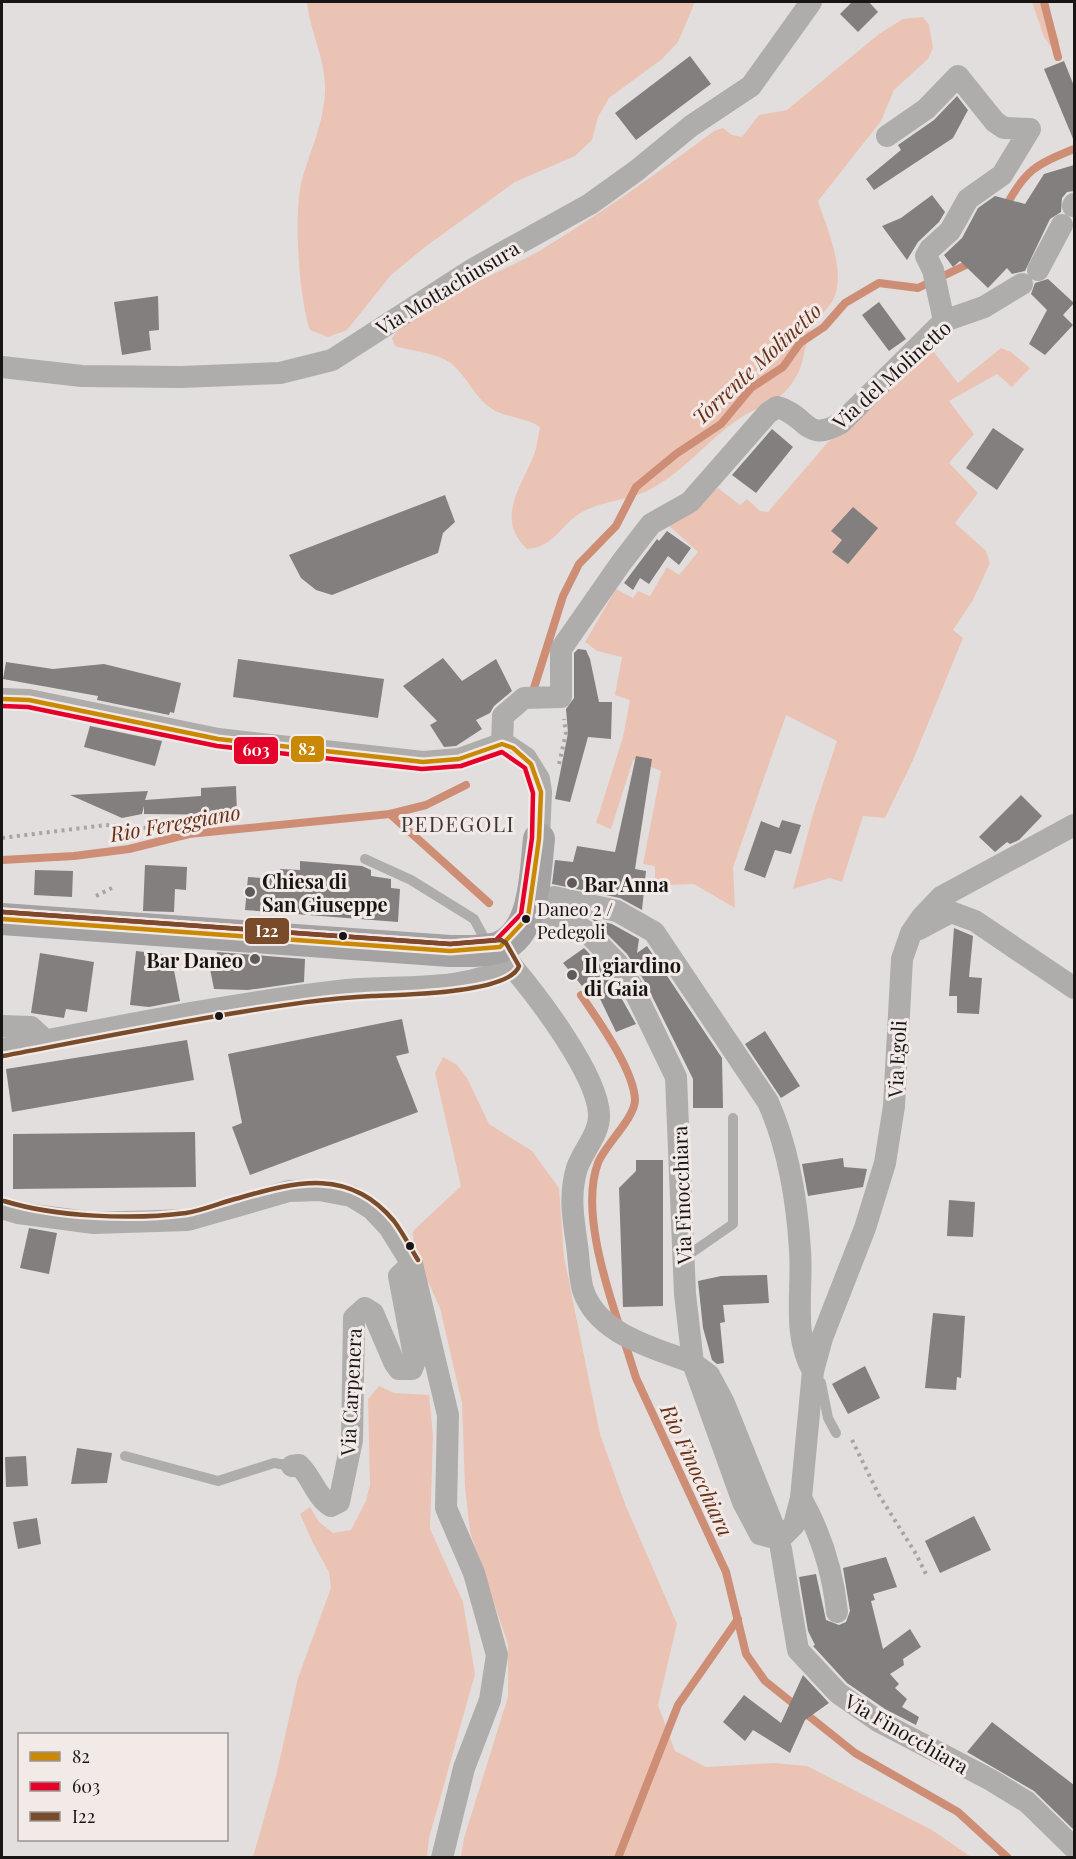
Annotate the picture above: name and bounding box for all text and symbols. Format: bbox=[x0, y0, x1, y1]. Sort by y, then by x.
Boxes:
street label: Via Mottachiusura bbox=[370, 234, 524, 341]
water label: Torrente Molinetto bbox=[685, 296, 827, 430]
street label: Via del Molinetto bbox=[825, 313, 956, 435]
line badge: 82 bbox=[290, 735, 325, 763]
line badge: 603 bbox=[233, 736, 279, 765]
text: 82 bbox=[298, 738, 316, 759]
text: 603 bbox=[242, 739, 270, 760]
water label: Rio Fereggiano bbox=[107, 797, 242, 847]
district label: PEDEGOLI bbox=[401, 809, 515, 837]
place label: Chiesa di San Giuseppe bbox=[262, 867, 388, 917]
place label: Bar Anna bbox=[584, 870, 670, 897]
marker: Bar Anna bbox=[565, 876, 579, 890]
marker: Chiesa di San Giuseppe bbox=[243, 885, 257, 899]
place label: Daneo 2 / Pedegoli bbox=[537, 897, 613, 944]
marker: Daneo 2 / Pedegoli bbox=[520, 913, 532, 925]
line badge: I22 bbox=[244, 917, 290, 945]
text: I22 bbox=[256, 920, 278, 941]
unlabelled marker bbox=[337, 930, 349, 942]
place label: Bar Daneo bbox=[146, 946, 243, 973]
place label: Il giardino di Gaia bbox=[584, 951, 681, 1001]
marker: Bar Daneo bbox=[248, 952, 262, 966]
marker: Il giardino di Gaia bbox=[565, 968, 579, 982]
unlabelled marker bbox=[213, 1010, 225, 1022]
street label: Via Egoli bbox=[880, 1019, 912, 1099]
street label: Via Finocchiara bbox=[665, 1125, 697, 1266]
unlabelled marker bbox=[404, 1240, 416, 1252]
street label: Via Carpenera bbox=[333, 1327, 367, 1458]
water label: Rio Finocchiara bbox=[655, 1398, 741, 1541]
street label: Via Finocchiara bbox=[839, 1686, 974, 1779]
legend bbox=[18, 1733, 228, 1841]
text: 82 bbox=[72, 1744, 90, 1768]
text: 603 bbox=[72, 1774, 100, 1798]
text: I22 bbox=[72, 1804, 95, 1828]

